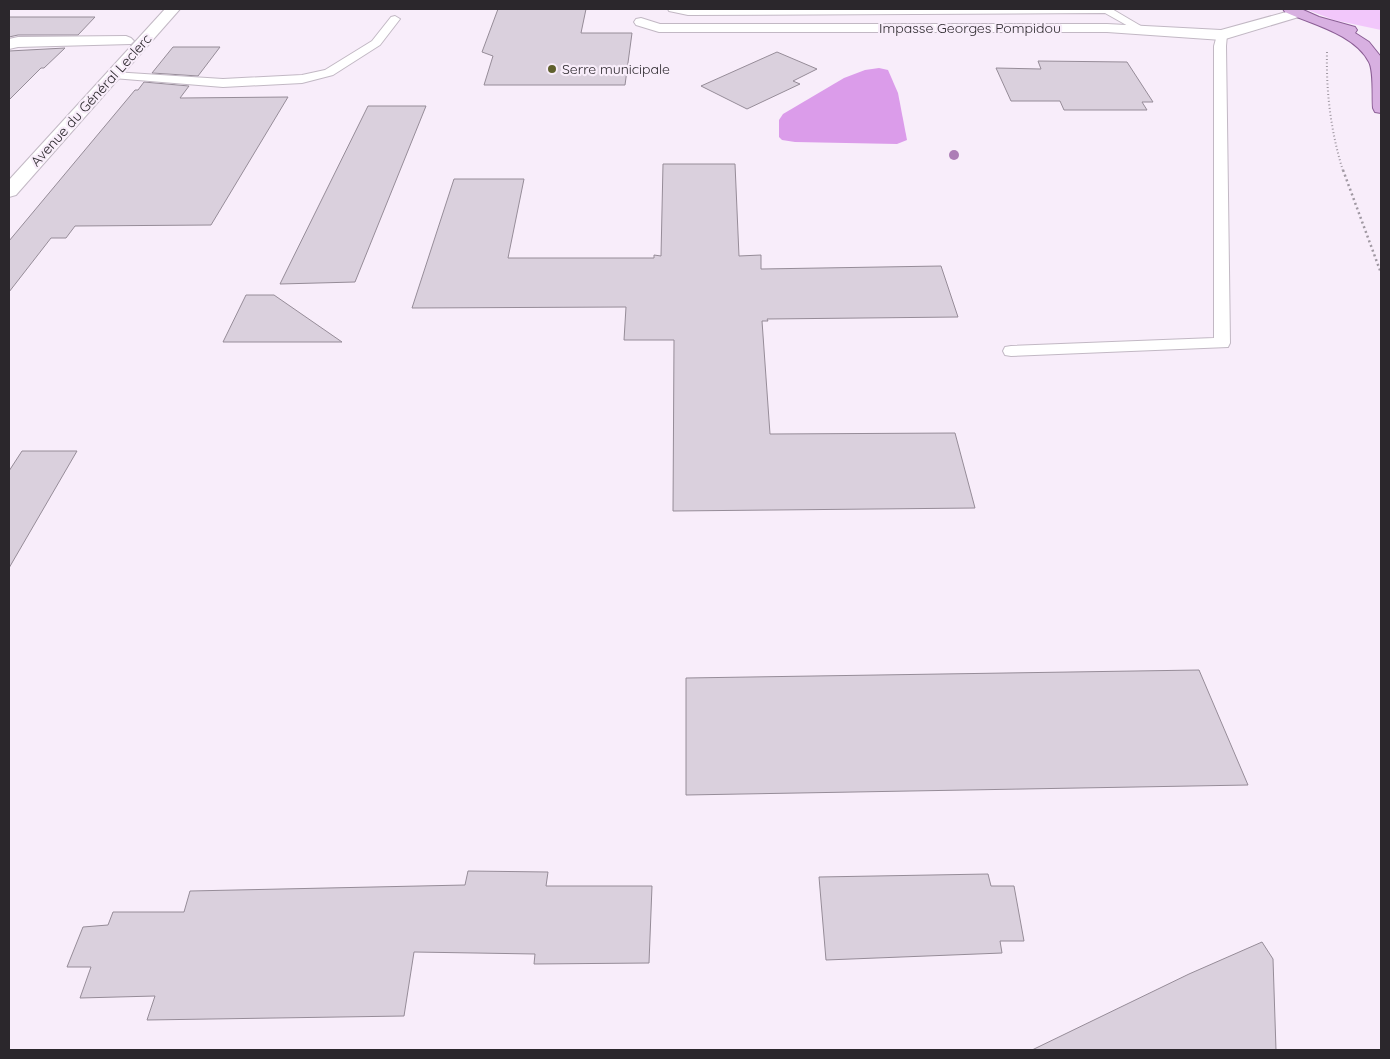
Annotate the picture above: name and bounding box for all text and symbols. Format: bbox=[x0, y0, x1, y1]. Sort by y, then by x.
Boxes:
street label: Impasse Georges Pompidou bbox=[879, 19, 1061, 37]
street label: Avenue du Général Leclerc bbox=[27, 30, 155, 170]
place label: Serre municipale bbox=[562, 60, 670, 78]
marker: Serre municipale bbox=[546, 63, 558, 75]

